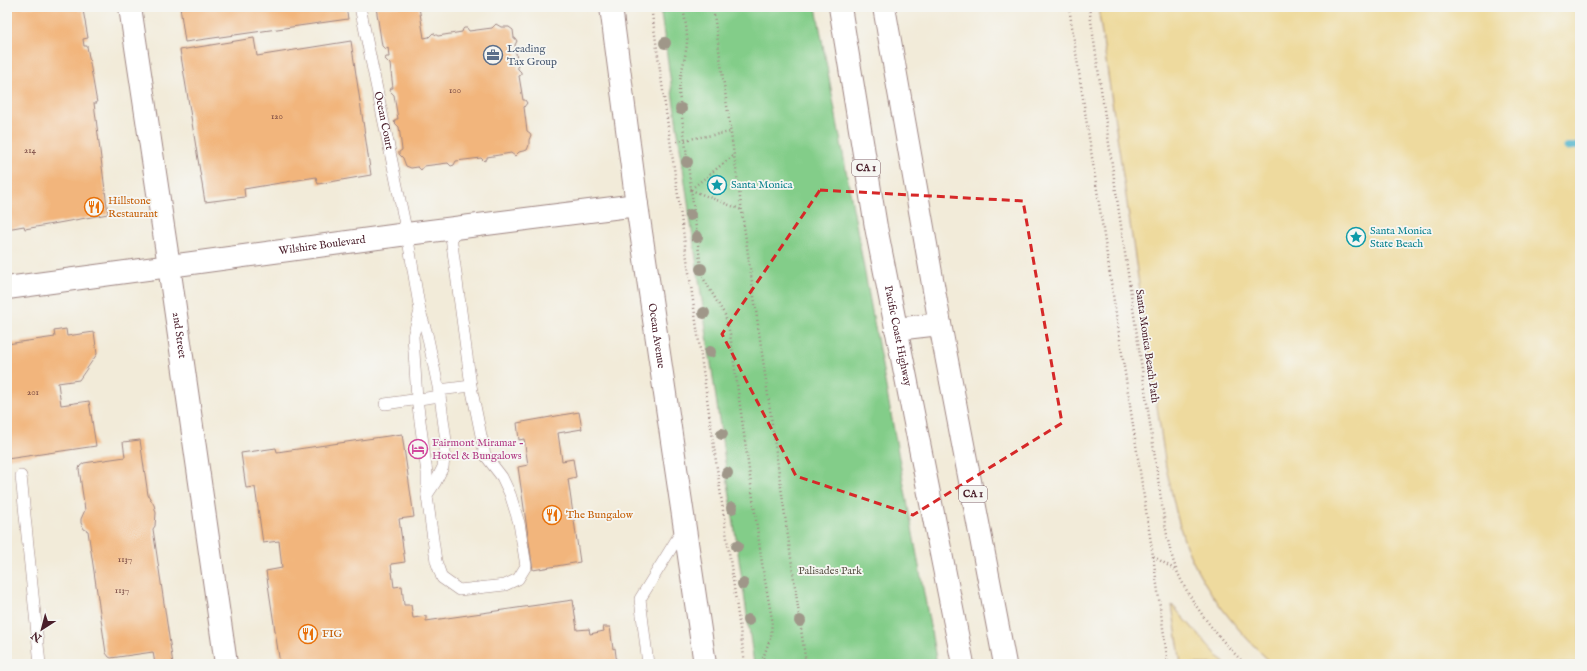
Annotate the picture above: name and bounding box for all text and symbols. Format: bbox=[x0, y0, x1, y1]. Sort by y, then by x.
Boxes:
place label: Leading Tax Group bbox=[507, 42, 557, 69]
office icon: Leading Tax Group bbox=[482, 44, 504, 66]
house number: 100 bbox=[449, 85, 461, 96]
street label: Ocean Court bbox=[371, 90, 396, 151]
house number: 120 bbox=[271, 111, 283, 122]
house number: 214 bbox=[24, 145, 37, 156]
road number: CA 1 bbox=[852, 160, 880, 176]
place icon: Santa Monica bbox=[706, 174, 728, 196]
place label: Santa Monica bbox=[731, 178, 793, 192]
place label: Hillstone Restaurant bbox=[108, 194, 158, 221]
restaurant icon: Hillstone Restaurant bbox=[83, 196, 105, 218]
place label: Santa Monica State Beach bbox=[1370, 224, 1432, 251]
place icon: Santa Monica State Beach bbox=[1345, 226, 1367, 248]
street label: Wilshire Boulevard bbox=[278, 233, 366, 258]
street label: Pacific Coast Highway bbox=[881, 284, 915, 388]
street label: Santa Monica Beach Path bbox=[1132, 288, 1162, 404]
street label: Ocean Avenue bbox=[645, 302, 668, 369]
street label: 2nd Street bbox=[169, 311, 189, 360]
house number: 201 bbox=[27, 387, 39, 398]
place label: Fairmont Miramar - Hotel & Bungalows bbox=[432, 436, 524, 463]
hotel icon: Fairmont Miramar - Hotel & Bungalows bbox=[407, 438, 429, 460]
road number: CA 1 bbox=[959, 486, 987, 502]
restaurant icon: The Bungalow bbox=[541, 504, 563, 526]
place label: The Bungalow bbox=[566, 508, 634, 522]
house number: 1137 bbox=[118, 554, 132, 565]
park label: Palisades Park bbox=[798, 564, 862, 578]
house number: 1137 bbox=[115, 585, 129, 596]
north arrow bbox=[22, 609, 62, 649]
restaurant icon: FIG bbox=[297, 623, 319, 645]
place label: FIG bbox=[322, 627, 343, 641]
text: N bbox=[28, 628, 45, 645]

